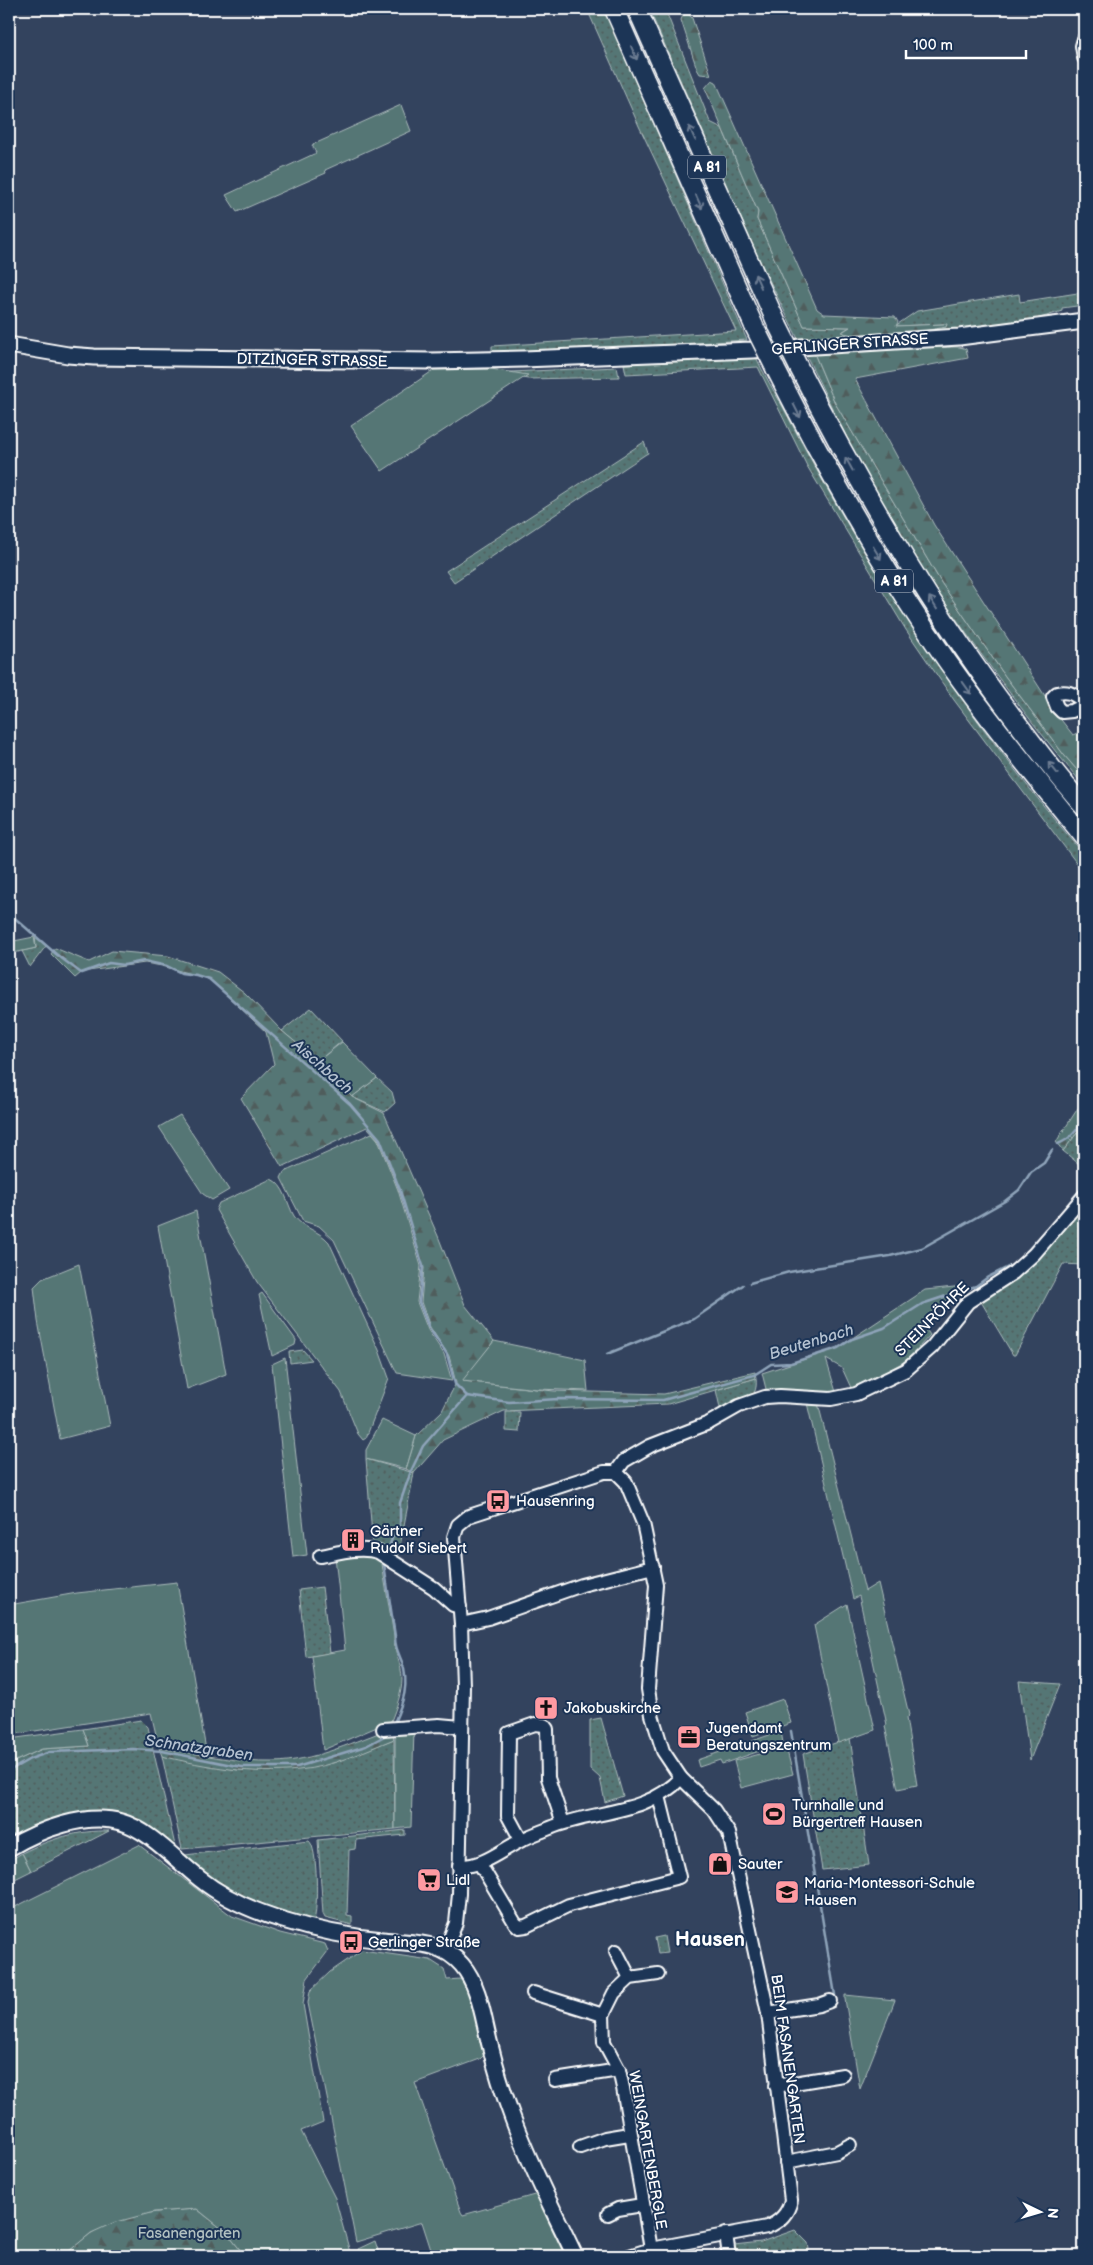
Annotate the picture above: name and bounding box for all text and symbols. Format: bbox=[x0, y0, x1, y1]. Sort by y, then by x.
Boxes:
scale bar bbox=[906, 28, 1026, 60]
text: 100 m bbox=[913, 36, 953, 55]
one-way arrow bbox=[629, 45, 639, 60]
one-way arrow bbox=[686, 126, 696, 141]
road number: A 81 bbox=[688, 156, 726, 178]
one-way arrow bbox=[695, 194, 705, 209]
one-way arrow bbox=[752, 274, 762, 289]
street label: GERLINGER STRASSE bbox=[771, 330, 929, 359]
street label: DITZINGER STRASSE bbox=[236, 350, 388, 371]
one-way arrow bbox=[792, 404, 802, 419]
one-way arrow bbox=[844, 457, 853, 472]
one-way arrow bbox=[872, 545, 882, 559]
road number: A 81 bbox=[875, 570, 913, 592]
one-way arrow bbox=[928, 597, 938, 611]
one-way arrow bbox=[962, 681, 972, 695]
one-way arrow bbox=[1047, 762, 1058, 775]
water label: Aischbach bbox=[287, 1035, 356, 1099]
street label: STEINRÖHRE bbox=[891, 1278, 974, 1361]
water label: Beutenbach bbox=[767, 1321, 856, 1364]
bus stop icon: Hausenring bbox=[485, 1488, 511, 1514]
place label: Hausenring bbox=[516, 1492, 595, 1511]
place label: Gärtner Rudolf Siebert bbox=[370, 1522, 467, 1558]
building icon: Gärtner Rudolf Siebert bbox=[340, 1527, 366, 1553]
church icon: Jakobuskirche bbox=[533, 1695, 559, 1721]
place label: Jakobuskirche bbox=[564, 1699, 661, 1718]
place label: Jugendamt Beratungszentrum bbox=[706, 1719, 831, 1755]
office icon: Jugendamt Beratungszentrum bbox=[676, 1724, 702, 1750]
water label: Schnatzgraben bbox=[144, 1731, 254, 1765]
place label: Turnhalle und Bürgertreff Hausen bbox=[792, 1796, 922, 1832]
sports icon: Turnhalle und Bürgertreff Hausen bbox=[761, 1801, 787, 1827]
shop icon: Sauter bbox=[707, 1851, 733, 1877]
place label: Sauter bbox=[738, 1855, 783, 1874]
supermarket icon: Lidl bbox=[416, 1867, 442, 1893]
place label: Lidl bbox=[446, 1871, 470, 1890]
place label: Maria-Montessori-Schule Hausen bbox=[804, 1874, 975, 1910]
school or university icon: Maria-Montessori-Schule Hausen bbox=[774, 1879, 800, 1905]
district label: Hausen bbox=[675, 1928, 745, 1952]
bus stop icon: Gerlinger Straße bbox=[338, 1929, 364, 1955]
place label: Gerlinger Straße bbox=[368, 1933, 480, 1952]
street label: BEIM FASANENGARTEN bbox=[766, 1973, 809, 2145]
street label: WEINGARTENBERGLE bbox=[624, 2069, 671, 2231]
north arrow bbox=[1016, 2188, 1066, 2238]
text: N bbox=[1044, 2207, 1061, 2219]
park label: Fasanengarten bbox=[138, 2224, 240, 2243]

